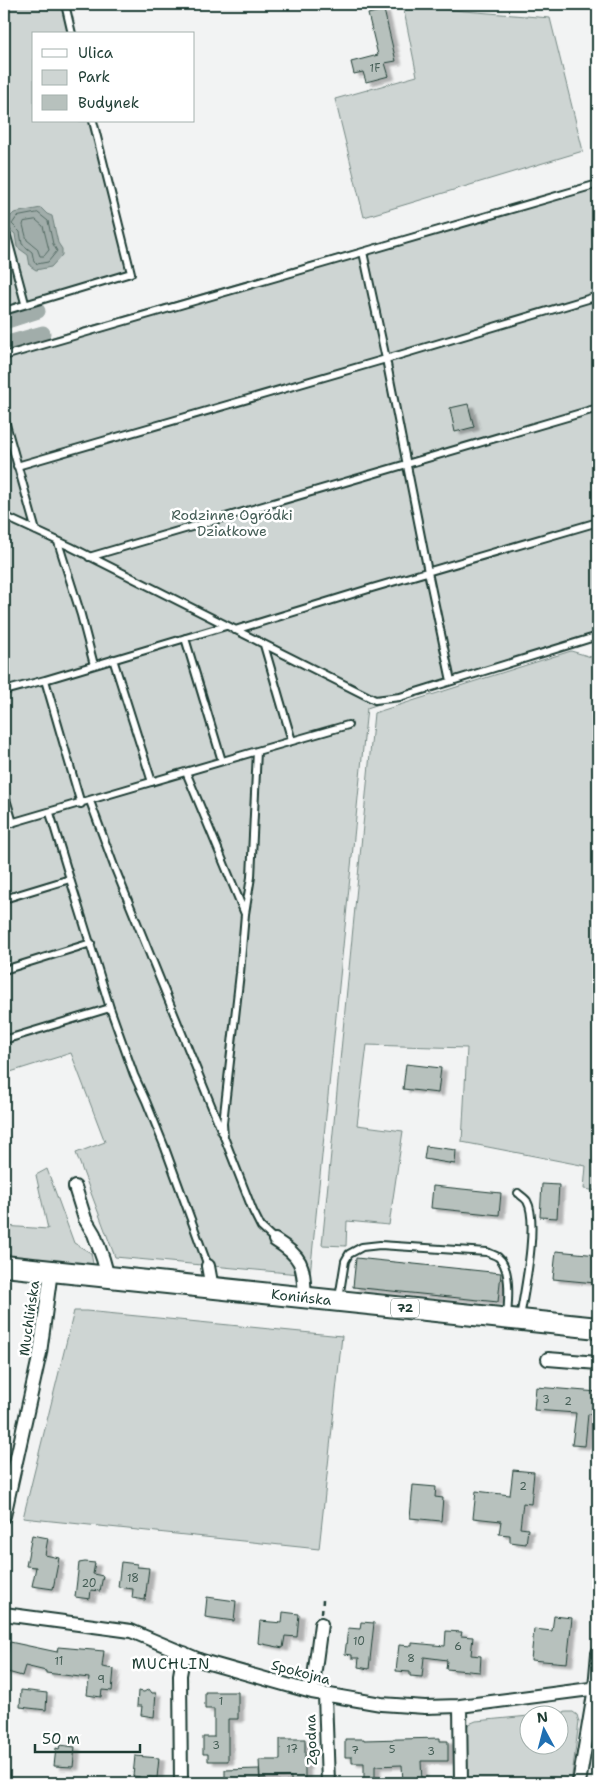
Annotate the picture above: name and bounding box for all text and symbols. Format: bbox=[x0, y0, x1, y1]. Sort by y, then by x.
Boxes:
legend bbox=[32, 32, 195, 122]
text: Ulica bbox=[78, 43, 114, 63]
house number: 1F bbox=[370, 61, 380, 76]
text: Park bbox=[78, 67, 110, 87]
text: Budynek bbox=[78, 93, 139, 113]
park label: Rodzinne Ogródki Działkowe bbox=[171, 506, 293, 540]
street label: Muchlińska bbox=[15, 1279, 43, 1357]
street label: Konińska bbox=[270, 1285, 333, 1309]
road number: 72 bbox=[391, 1299, 419, 1318]
house number: 3 bbox=[542, 1392, 550, 1407]
house number: 2 bbox=[564, 1394, 572, 1409]
house number: 2 bbox=[519, 1479, 527, 1494]
house number: 18 bbox=[127, 1571, 139, 1586]
house number: 20 bbox=[81, 1576, 97, 1591]
house number: 10 bbox=[353, 1634, 365, 1649]
house number: 6 bbox=[454, 1639, 462, 1654]
house number: 8 bbox=[407, 1651, 415, 1666]
house number: 11 bbox=[55, 1654, 63, 1669]
district label: MUCHLIN bbox=[132, 1654, 210, 1674]
street label: Spokojna bbox=[270, 1655, 333, 1689]
house number: 9 bbox=[97, 1672, 105, 1687]
house number: 1 bbox=[219, 1694, 223, 1709]
north arrow bbox=[520, 1704, 570, 1754]
text: N bbox=[536, 1707, 549, 1727]
street label: Zgodna bbox=[301, 1714, 321, 1766]
scale bar bbox=[35, 1722, 140, 1754]
text: 50 m bbox=[42, 1729, 80, 1749]
house number: 3 bbox=[212, 1738, 220, 1753]
house number: 17 bbox=[286, 1742, 298, 1757]
house number: 5 bbox=[389, 1742, 396, 1757]
house number: 7 bbox=[351, 1743, 359, 1758]
house number: 3 bbox=[427, 1744, 435, 1759]

